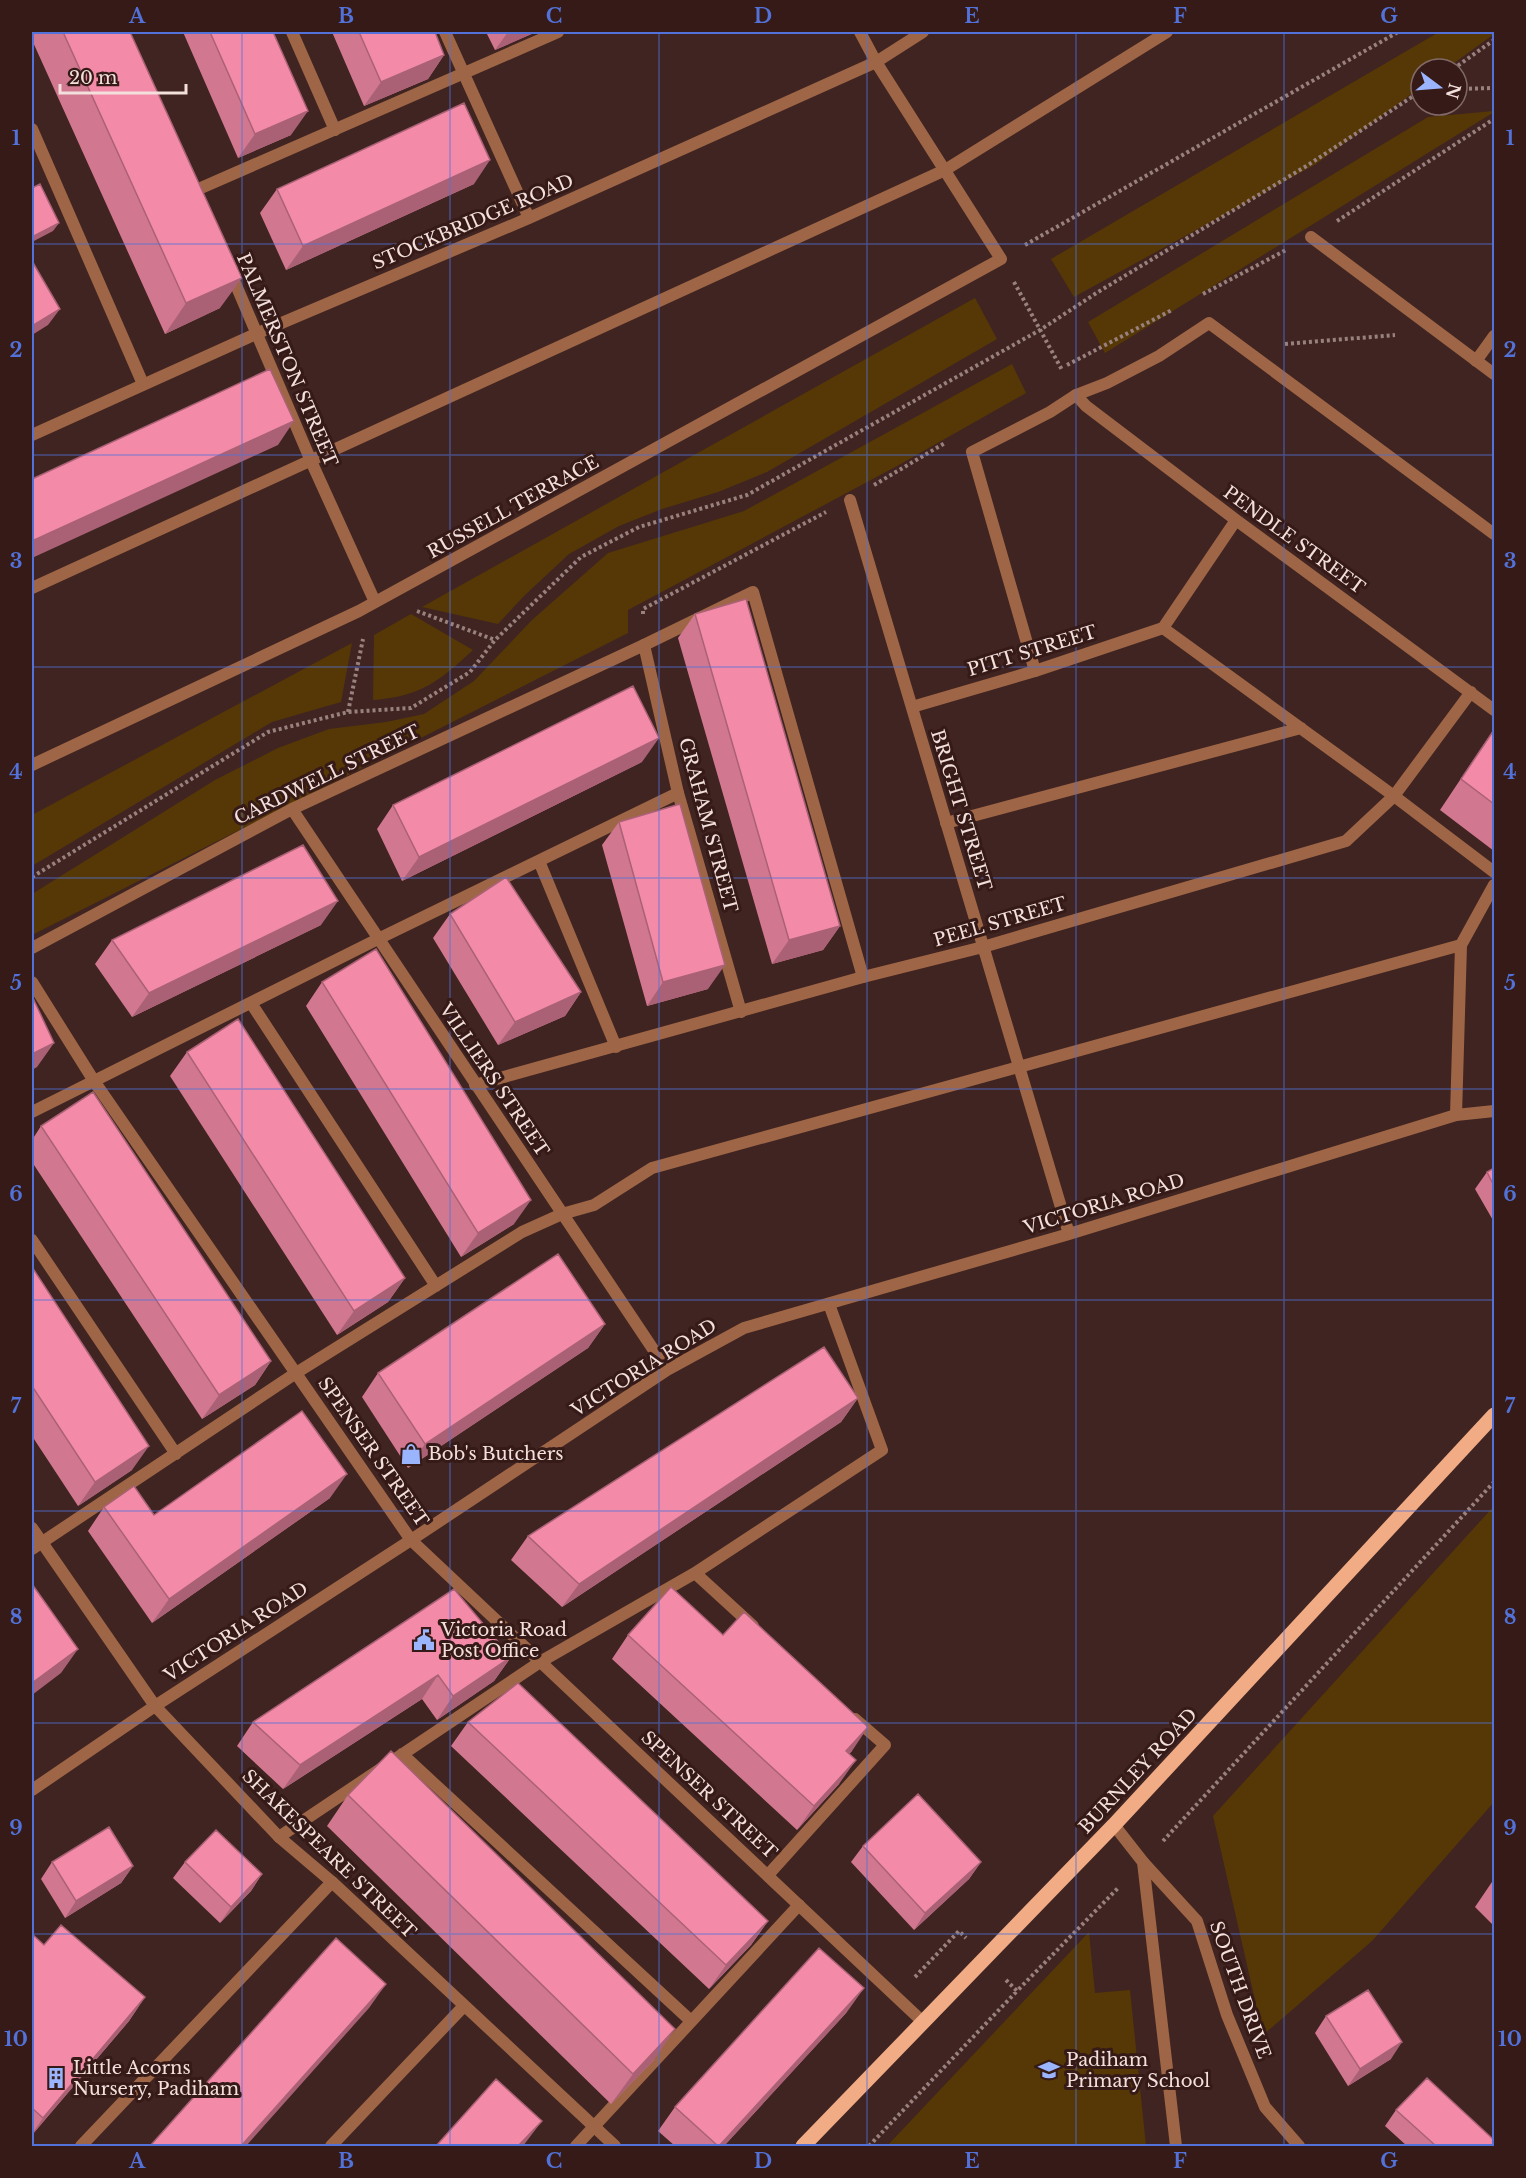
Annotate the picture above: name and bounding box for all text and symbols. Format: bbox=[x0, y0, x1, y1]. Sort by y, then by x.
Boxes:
text: A bbox=[128, 4, 146, 28]
text: B bbox=[338, 4, 354, 28]
text: C bbox=[546, 4, 562, 28]
text: D bbox=[754, 4, 772, 28]
text: E bbox=[964, 4, 980, 28]
text: F bbox=[1173, 4, 1187, 28]
text: G bbox=[1380, 4, 1398, 28]
scale bar bbox=[60, 57, 186, 95]
north arrow bbox=[1409, 57, 1469, 117]
text: 20 m bbox=[69, 67, 117, 89]
text: N bbox=[1442, 81, 1465, 101]
text: 1 bbox=[12, 126, 21, 150]
text: 1 bbox=[1506, 126, 1515, 150]
street label: STOCKBRIDGE ROAD bbox=[369, 170, 577, 274]
street label: PALMERSTON STREET bbox=[232, 250, 342, 471]
text: 2 bbox=[9, 338, 23, 362]
text: 2 bbox=[1503, 338, 1517, 362]
street label: RUSSELL TERRACE bbox=[423, 451, 603, 563]
street label: PENDLE STREET bbox=[1219, 481, 1369, 599]
text: 3 bbox=[10, 549, 22, 573]
text: 3 bbox=[1504, 549, 1516, 573]
street label: PITT STREET bbox=[965, 621, 1100, 681]
street label: CARDWELL STREET bbox=[231, 720, 424, 830]
street label: BRIGHT STREET bbox=[926, 727, 996, 894]
street label: GRAHAM STREET bbox=[674, 735, 742, 915]
text: 4 bbox=[9, 760, 23, 784]
text: 4 bbox=[1503, 760, 1517, 784]
street label: PEEL STREET bbox=[931, 892, 1069, 951]
text: 5 bbox=[10, 971, 22, 995]
text: 5 bbox=[1504, 971, 1516, 995]
street label: VILLIERS STREET bbox=[434, 998, 554, 1161]
street label: VICTORIA ROAD bbox=[1020, 1169, 1187, 1239]
text: 6 bbox=[9, 1182, 23, 1206]
text: 6 bbox=[1503, 1182, 1517, 1206]
street label: VICTORIA ROAD bbox=[566, 1314, 721, 1422]
street label: SPENSER STREET bbox=[313, 1373, 433, 1531]
text: 7 bbox=[11, 1394, 22, 1418]
text: 7 bbox=[1505, 1394, 1516, 1418]
shop icon: Bob's Butchers bbox=[399, 1442, 423, 1466]
place label: Bob's Butchers bbox=[428, 1443, 564, 1465]
street label: VICTORIA ROAD bbox=[159, 1577, 312, 1687]
text: 8 bbox=[10, 1605, 22, 1629]
text: 8 bbox=[1504, 1605, 1516, 1629]
place label: Victoria Road Post Office bbox=[440, 1619, 567, 1662]
public building icon: Victoria Road Post Office bbox=[412, 1628, 436, 1652]
street label: BURNLEY ROAD bbox=[1074, 1704, 1202, 1838]
street label: SPENSER STREET bbox=[637, 1726, 782, 1864]
street label: SHAKESPEARE STREET bbox=[237, 1765, 421, 1943]
text: 9 bbox=[9, 1816, 23, 1840]
text: 9 bbox=[1503, 1816, 1517, 1840]
street label: SOUTH DRIVE bbox=[1205, 1918, 1275, 2062]
text: 10 bbox=[4, 2027, 28, 2051]
text: 10 bbox=[1498, 2027, 1522, 2051]
place label: Padiham Primary School bbox=[1066, 2049, 1210, 2092]
place label: Little Acorns Nursery, Padiham bbox=[73, 2057, 239, 2100]
school or university icon: Padiham Primary School bbox=[1037, 2058, 1061, 2082]
building icon: Little Acorns Nursery, Padiham bbox=[44, 2066, 68, 2090]
text: A bbox=[128, 2149, 146, 2173]
text: B bbox=[338, 2149, 354, 2173]
text: C bbox=[546, 2149, 562, 2173]
text: D bbox=[754, 2149, 772, 2173]
text: E bbox=[964, 2149, 980, 2173]
text: F bbox=[1173, 2149, 1187, 2173]
text: G bbox=[1380, 2149, 1398, 2173]

